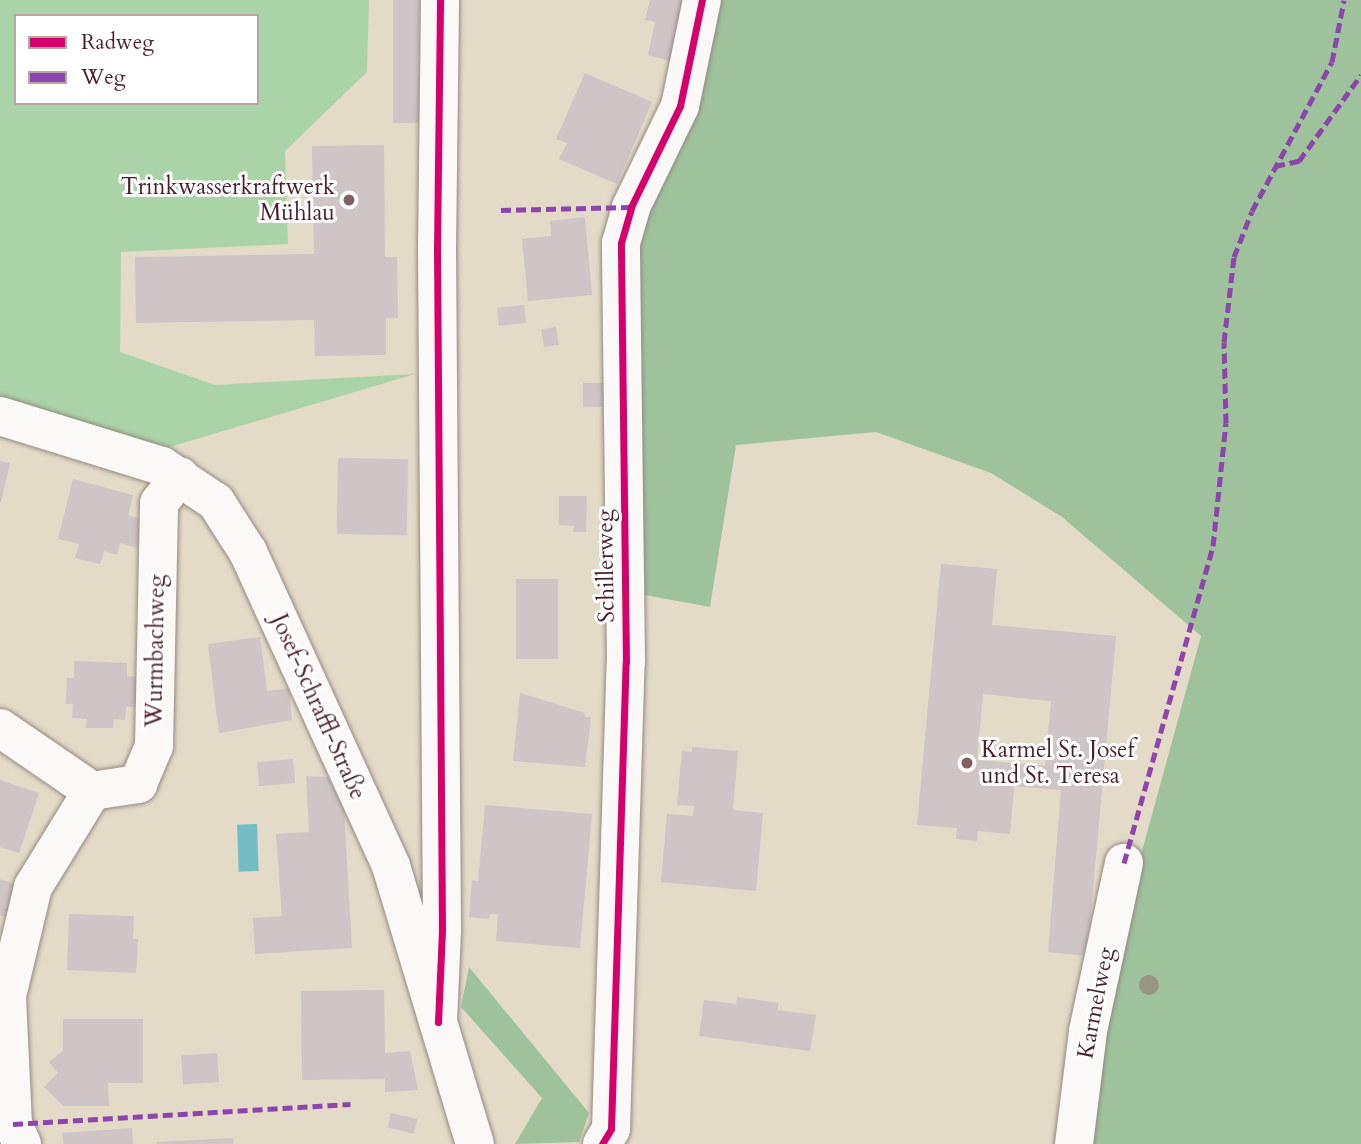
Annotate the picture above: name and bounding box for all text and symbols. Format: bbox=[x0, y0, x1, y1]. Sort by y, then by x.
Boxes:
legend bbox=[14, 14, 259, 105]
text: Radweg bbox=[81, 28, 154, 57]
text: Weg bbox=[81, 63, 126, 92]
place label: Trinkwasserkraftwerk Mühlau bbox=[121, 173, 335, 227]
marker: Trinkwasserkraftwerk Mühlau bbox=[341, 192, 357, 208]
street label: Schillerweg bbox=[591, 509, 621, 623]
street label: Wurmbachweg bbox=[141, 574, 171, 728]
street label: Josef-Schraffl-Straße bbox=[265, 610, 371, 804]
place label: Karmel St. Josef und St. Teresa bbox=[981, 736, 1135, 790]
marker: Karmel St. Josef und St. Teresa bbox=[959, 755, 975, 771]
street label: Karmelweg bbox=[1072, 945, 1120, 1061]

